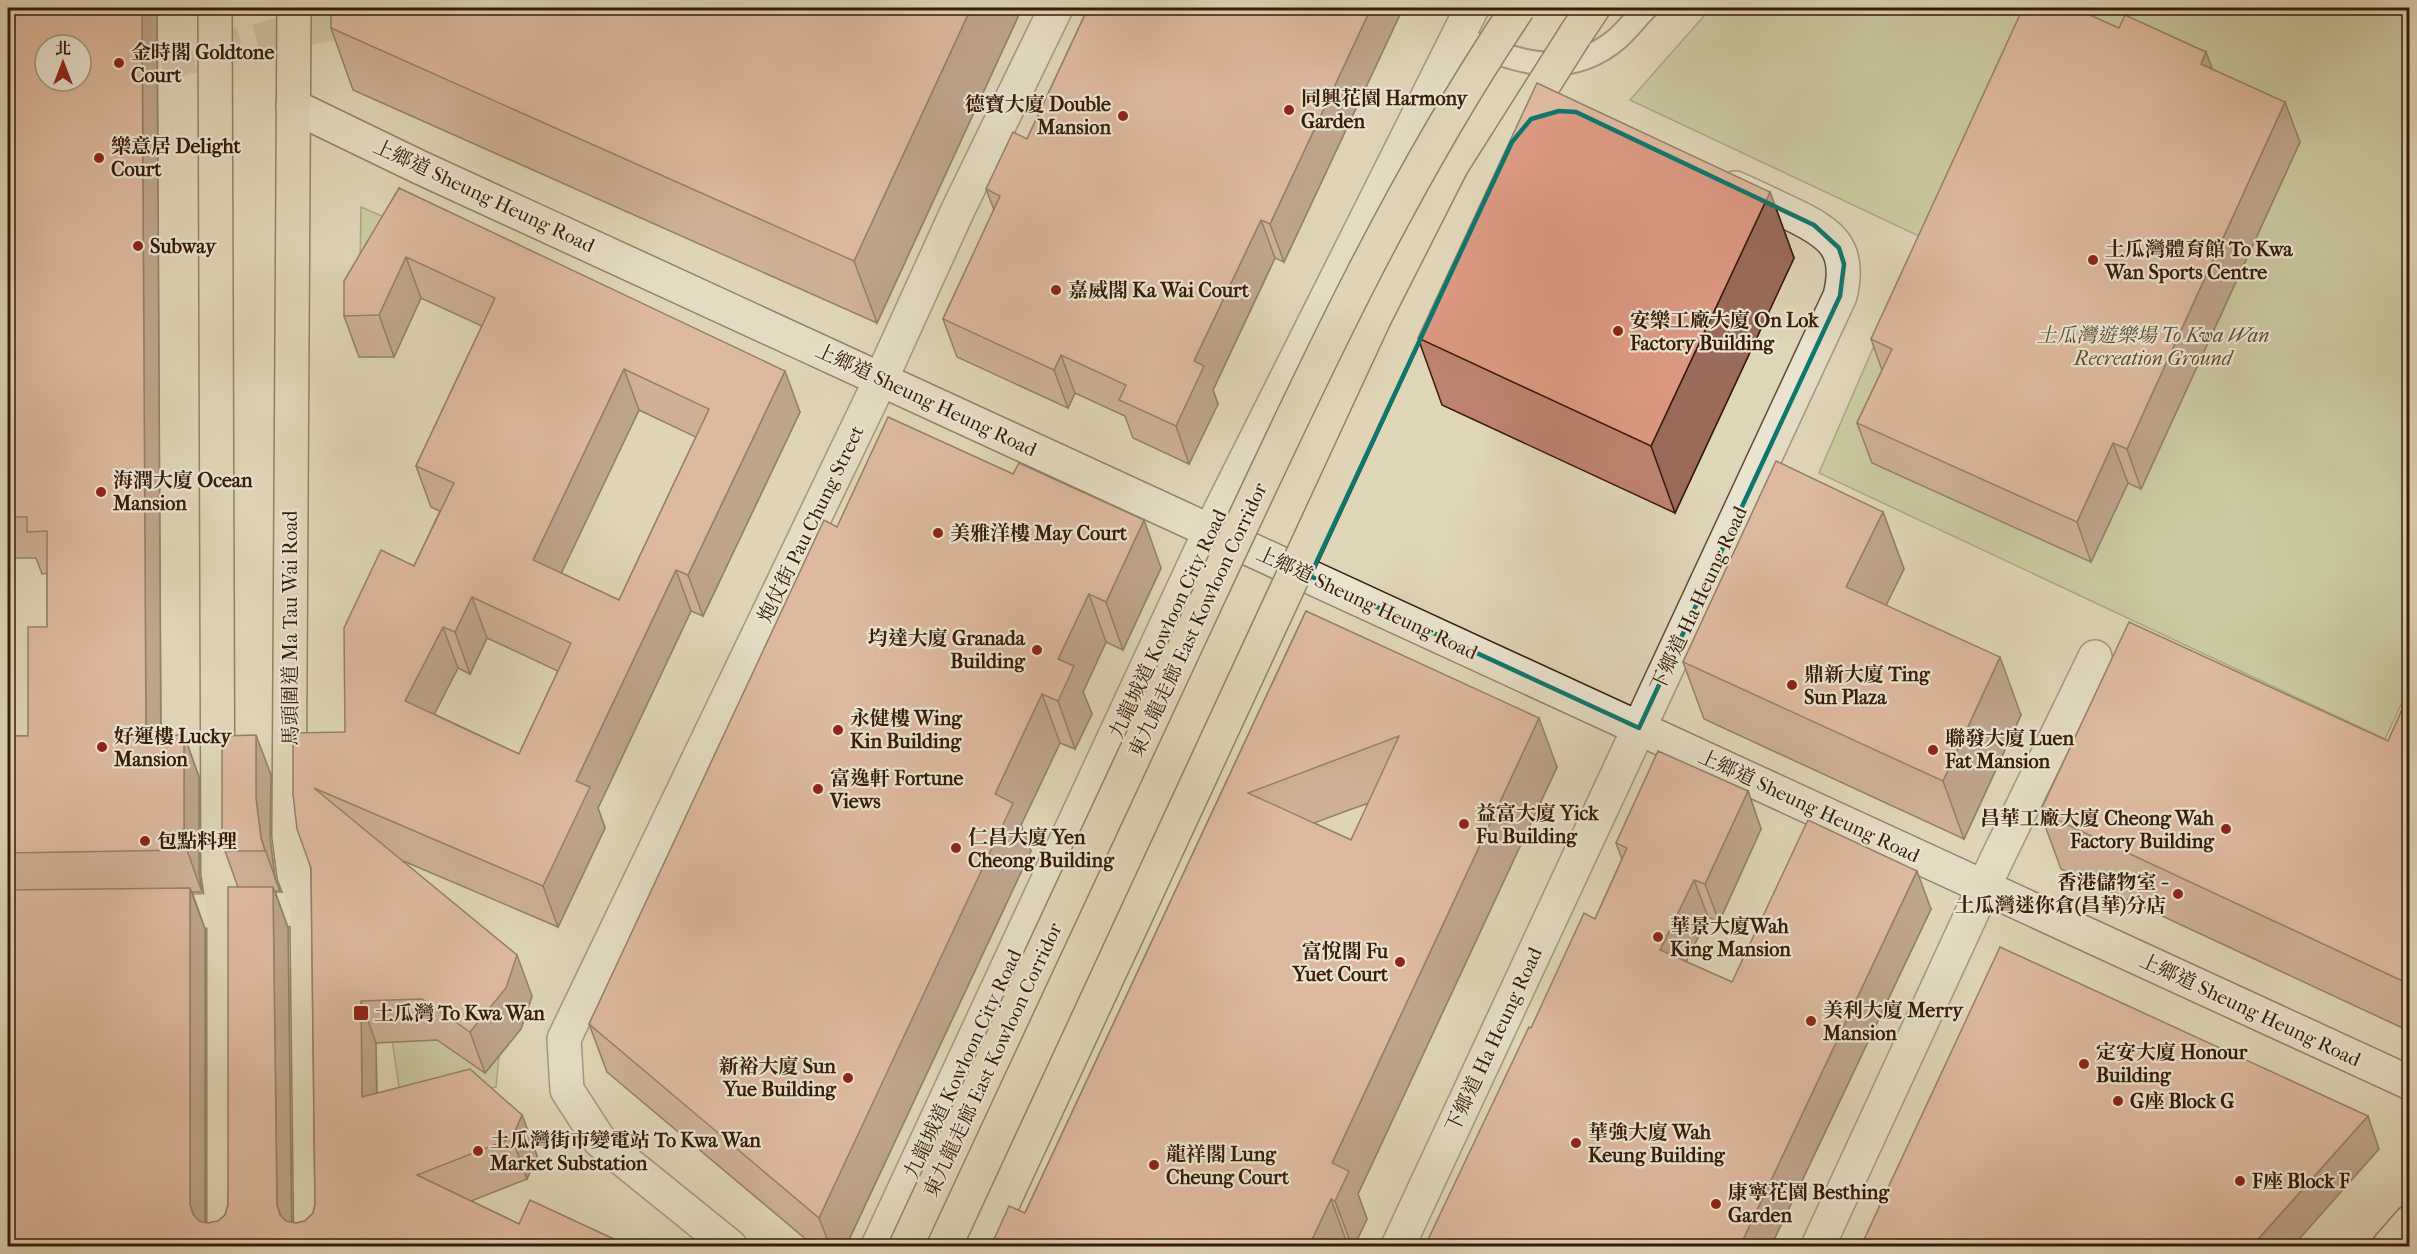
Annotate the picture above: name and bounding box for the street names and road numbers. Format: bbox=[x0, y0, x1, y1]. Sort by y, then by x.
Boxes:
street label: 上鄉道 Sheung Heung Road bbox=[370, 135, 599, 258]
street label: 上鄉道 Sheung Heung Road bbox=[812, 339, 1041, 462]
street label: 炮仗街 Pau Chung Street bbox=[753, 422, 869, 626]
street label: 東九龍走廊 East Kowloon Corridor bbox=[1124, 479, 1272, 761]
street label: 下鄉道 Ha Heung Road bbox=[1646, 502, 1752, 695]
street label: 九龍城道 Kowloon City Road bbox=[1105, 505, 1232, 742]
street label: 馬頭圍道 Ma Tau Wai Road bbox=[279, 509, 302, 745]
street label: 上鄉道 Sheung Heung Road bbox=[1253, 542, 1482, 665]
street label: 上鄉道 Sheung Heung Road bbox=[1695, 745, 1924, 868]
street label: 東九龍走廊 East Kowloon Corridor bbox=[919, 919, 1067, 1201]
street label: 下鄉道 Ha Heung Road bbox=[1441, 943, 1547, 1136]
street label: 九龍城道 Kowloon City Road bbox=[900, 945, 1027, 1182]
street label: 上鄉道 Sheung Heung Road bbox=[2136, 949, 2365, 1072]

